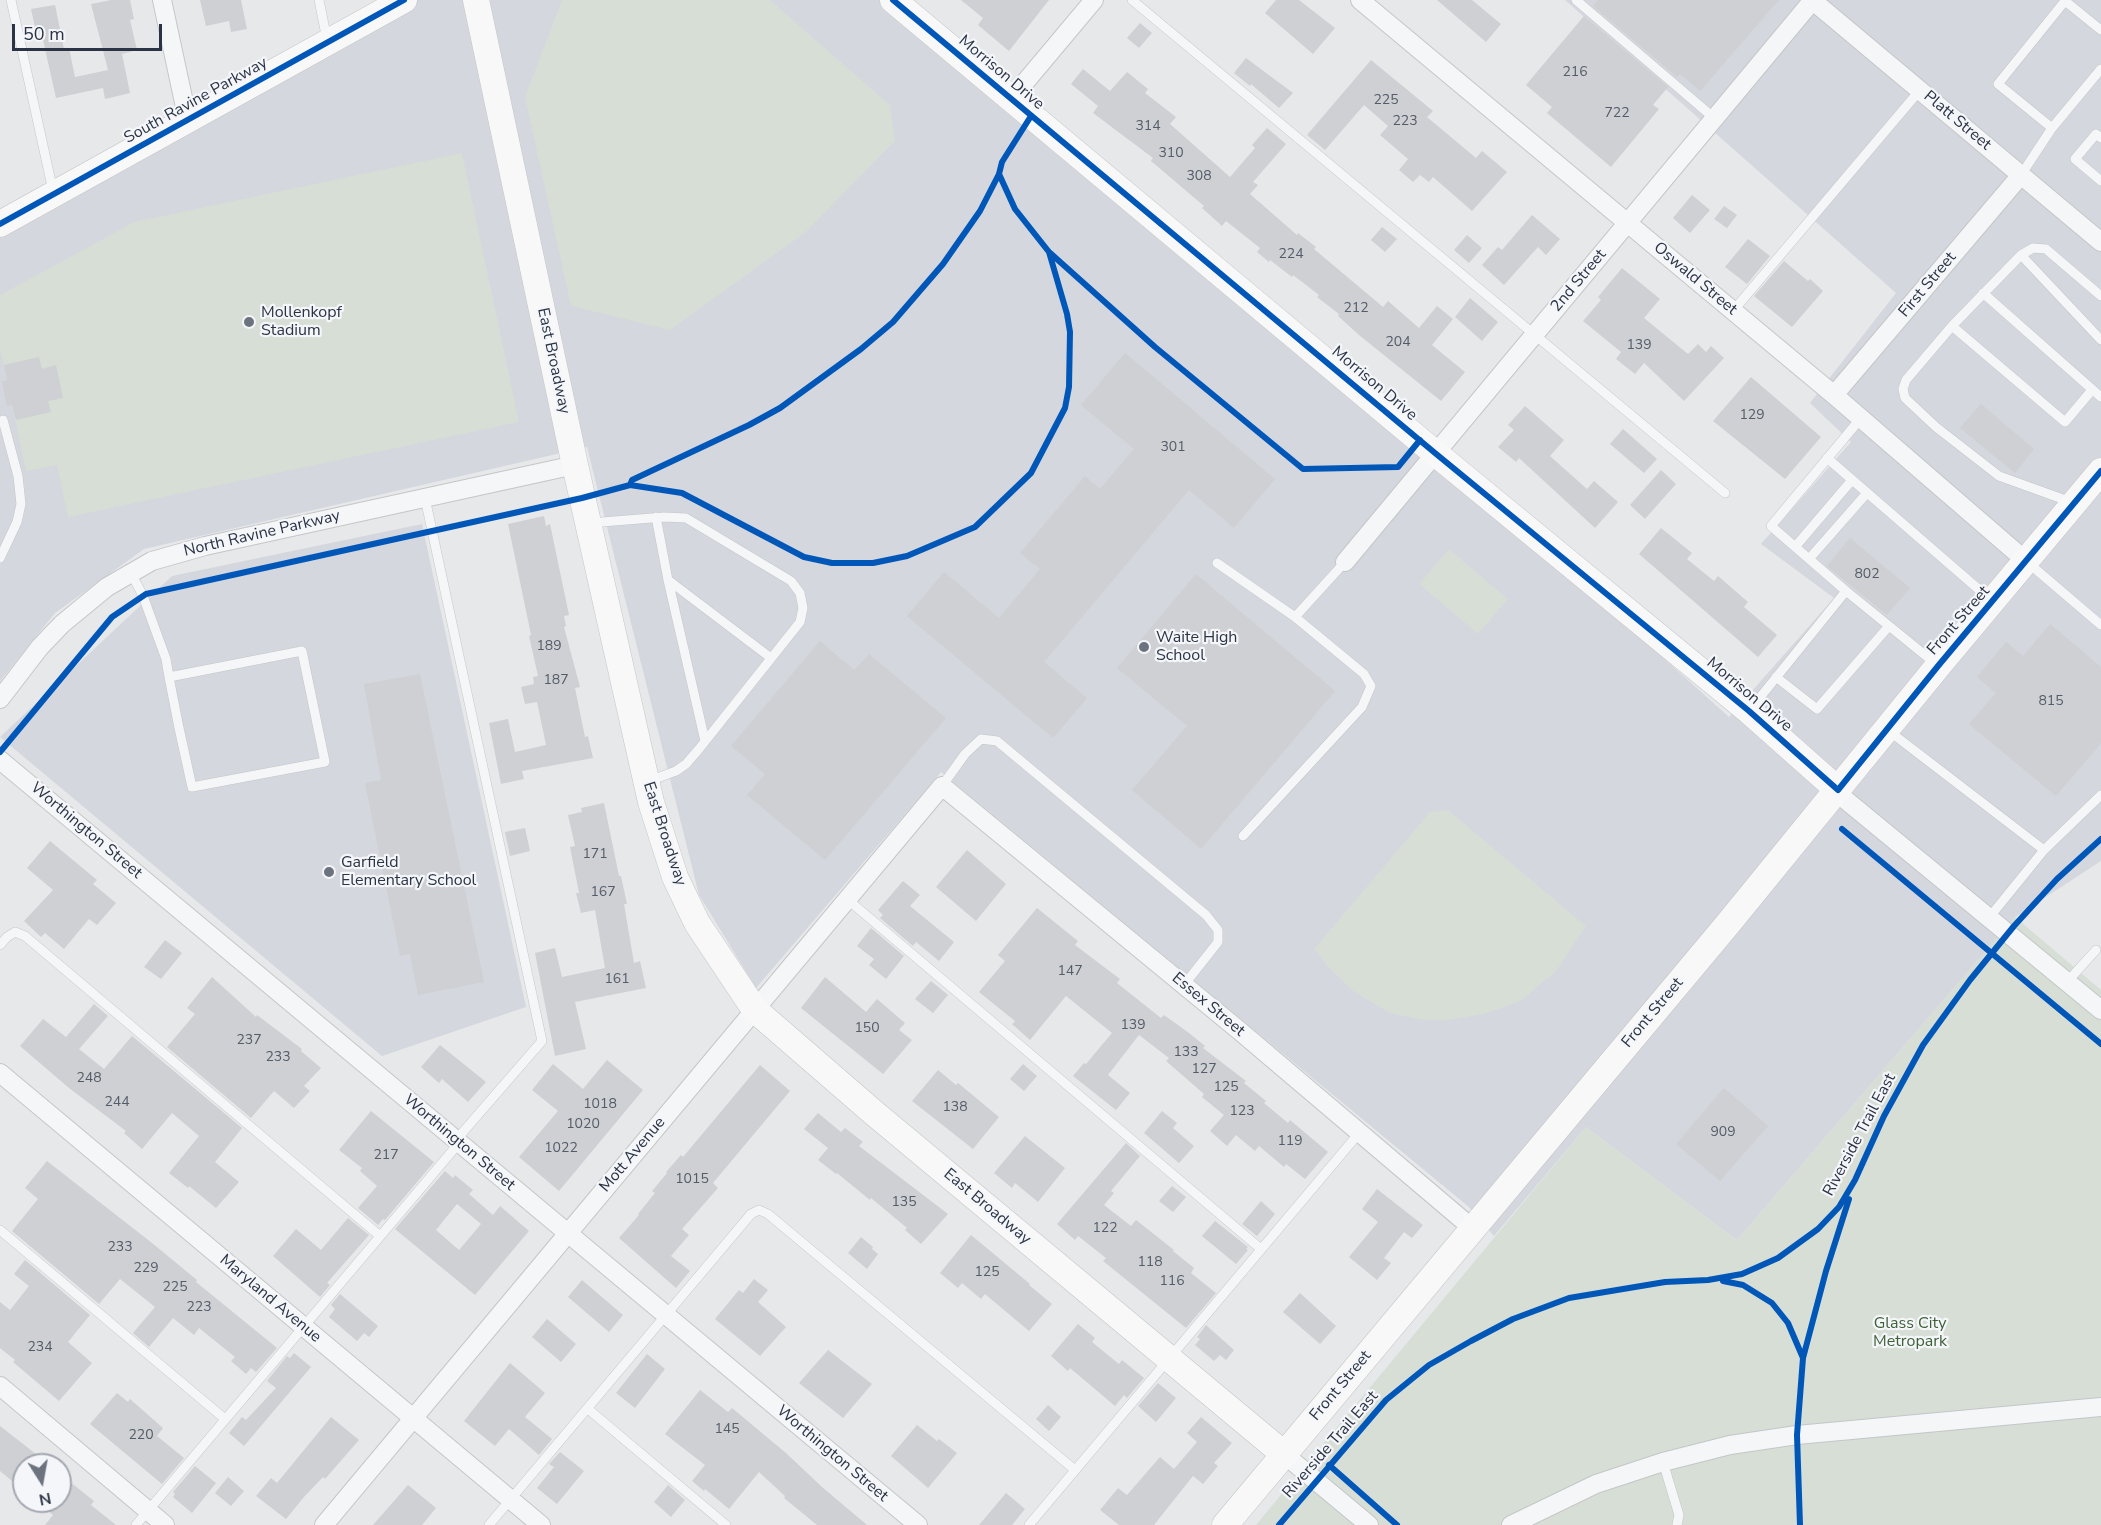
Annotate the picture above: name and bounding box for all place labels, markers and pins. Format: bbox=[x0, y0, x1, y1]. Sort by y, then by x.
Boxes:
place label: Mollenkopf Stadium bbox=[261, 303, 342, 341]
marker: Mollenkopf Stadium bbox=[242, 315, 256, 329]
place label: Waite High School bbox=[1156, 628, 1237, 666]
marker: Waite High School bbox=[1137, 640, 1151, 654]
place label: Garfield Elementary School bbox=[341, 853, 476, 891]
marker: Garfield Elementary School bbox=[322, 865, 336, 879]

